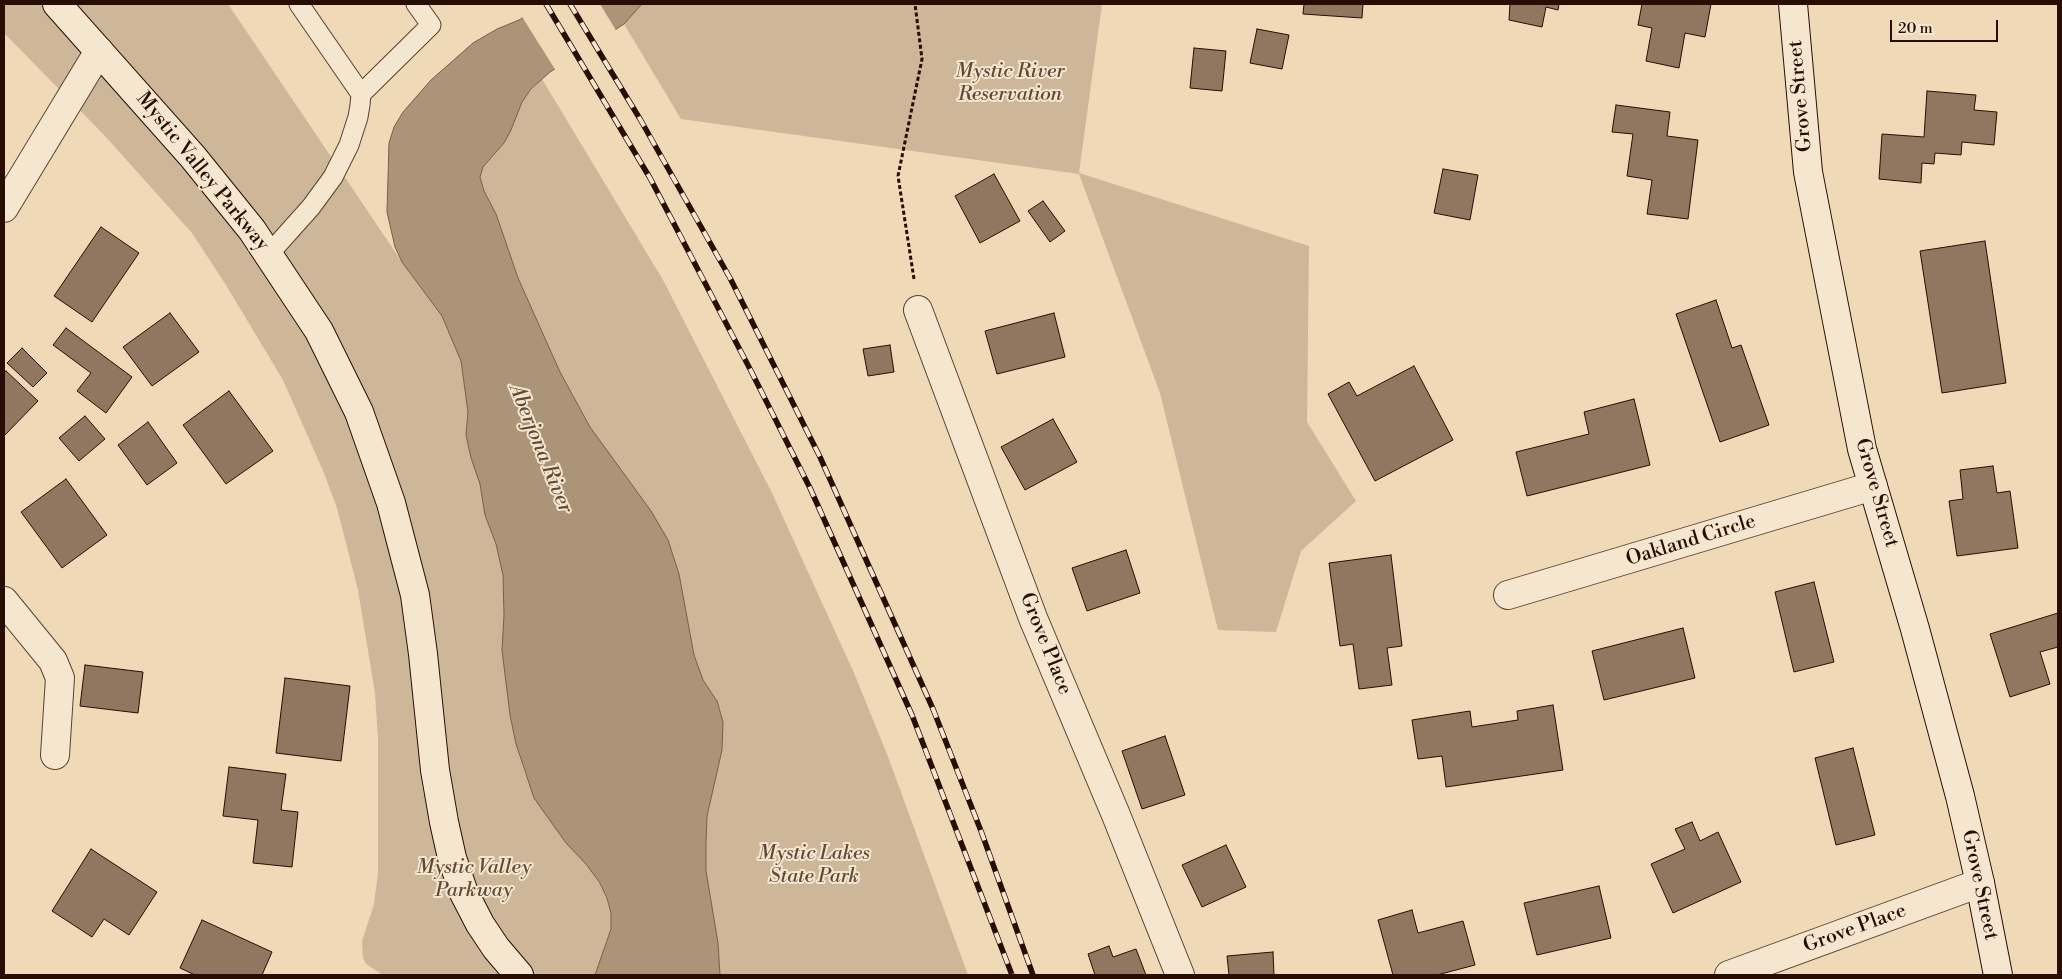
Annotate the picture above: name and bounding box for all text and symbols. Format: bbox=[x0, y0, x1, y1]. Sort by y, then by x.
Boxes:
scale bar bbox=[1892, 10, 2000, 42]
text: 20 m bbox=[1898, 19, 1933, 38]
street label: Grove Street bbox=[1784, 39, 1818, 153]
park label: Mystic River Reservation bbox=[955, 60, 1065, 107]
street label: Mystic Valley Parkway bbox=[130, 88, 274, 256]
water label: Aberjona River bbox=[503, 381, 577, 517]
street label: Grove Street bbox=[1849, 436, 1903, 550]
street label: Oakland Circle bbox=[1623, 510, 1759, 572]
street label: Grove Place bbox=[1014, 590, 1076, 698]
street label: Grove Street bbox=[1956, 828, 2002, 942]
park label: Mystic Lakes State Park bbox=[758, 842, 870, 889]
park label: Mystic Valley Parkway bbox=[416, 856, 532, 903]
street label: Grove Place bbox=[1800, 899, 1910, 959]

